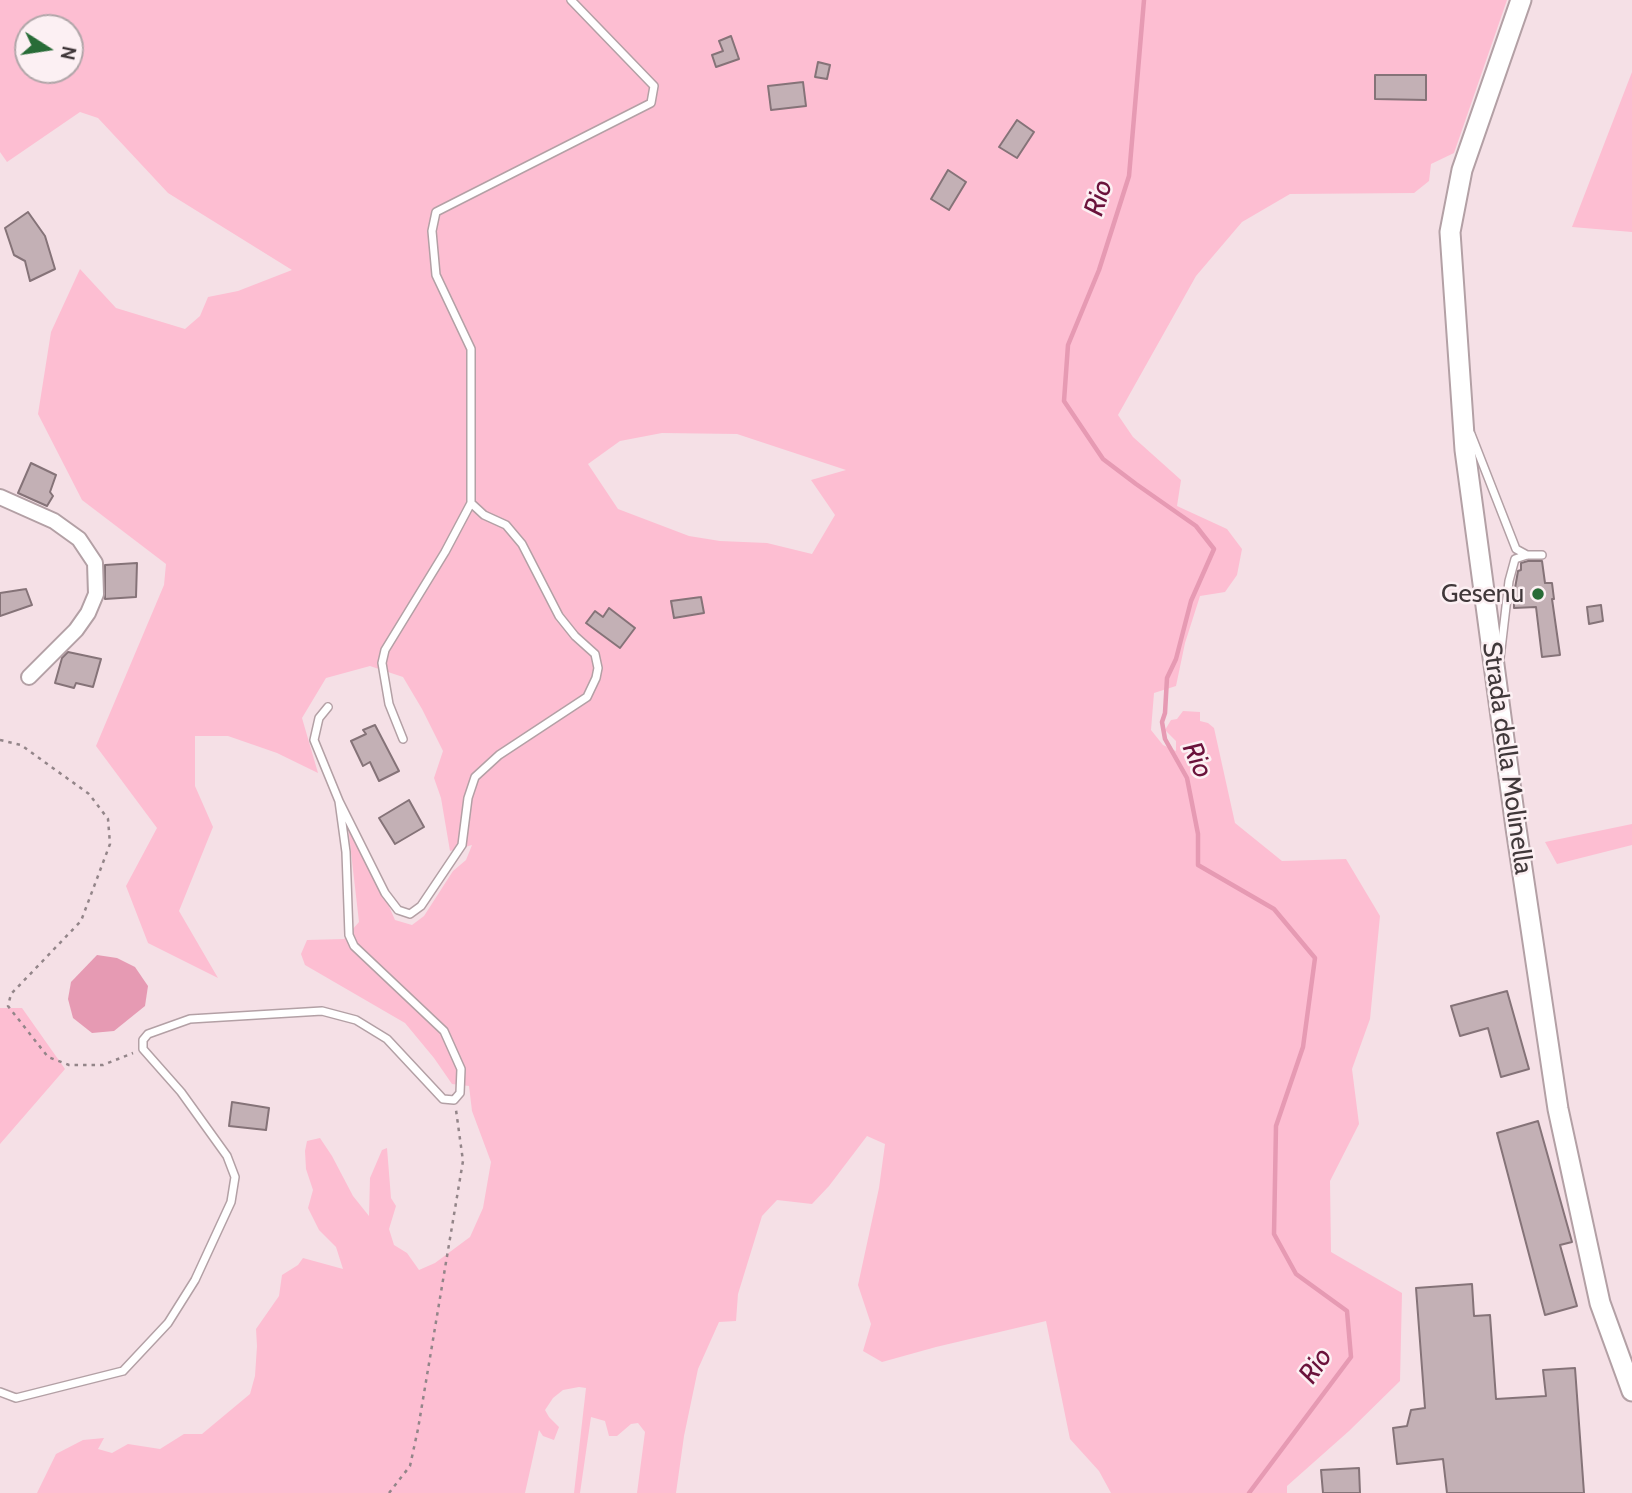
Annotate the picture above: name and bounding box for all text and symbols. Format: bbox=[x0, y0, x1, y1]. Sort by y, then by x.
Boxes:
north arrow bbox=[14, 14, 84, 84]
text: N bbox=[55, 44, 81, 62]
water label: Rio bbox=[1078, 176, 1120, 220]
place label: Gesenu bbox=[1441, 578, 1524, 610]
marker: Gesenu bbox=[1530, 586, 1546, 602]
street label: Strada della Molinella bbox=[1475, 640, 1539, 876]
water label: Rio bbox=[1174, 737, 1220, 783]
water label: Rio bbox=[1292, 1342, 1340, 1390]

